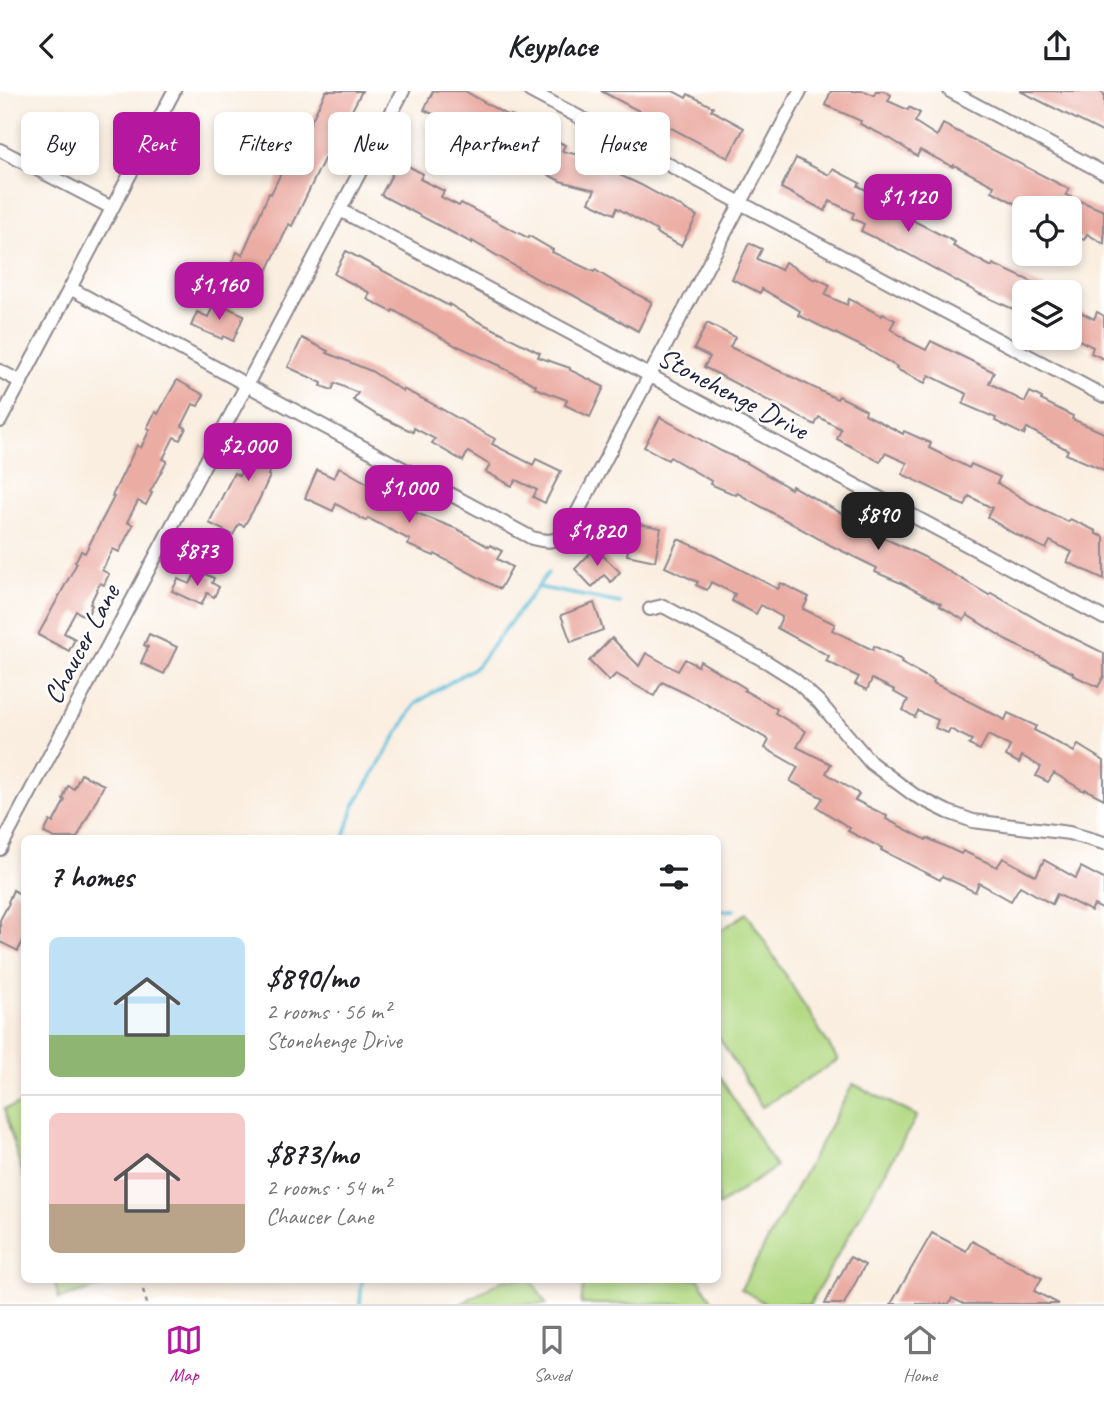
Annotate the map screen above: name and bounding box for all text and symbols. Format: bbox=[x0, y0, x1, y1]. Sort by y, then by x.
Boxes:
text: Keyplace bbox=[507, 25, 597, 66]
icon: back bbox=[28, 27, 66, 65]
icon: share bbox=[1038, 27, 1076, 65]
chip: Buy bbox=[21, 112, 99, 175]
chip: Rent bbox=[113, 112, 200, 175]
chip: Filters bbox=[214, 112, 314, 175]
chip: New bbox=[328, 112, 411, 175]
chip: Apartment bbox=[425, 112, 561, 175]
chip: House bbox=[575, 112, 670, 175]
pin: $1,120 bbox=[851, 174, 965, 234]
text: $1,120 bbox=[880, 182, 936, 211]
map controls bbox=[1012, 196, 1082, 350]
button: locate bbox=[1012, 196, 1082, 266]
pin: $1,160 bbox=[162, 263, 276, 322]
text: $1,160 bbox=[191, 270, 247, 299]
button: layers bbox=[1012, 280, 1082, 350]
street label: Stonehenge Drive bbox=[652, 339, 816, 448]
pin: $2,000 bbox=[191, 423, 305, 483]
text: $2,000 bbox=[220, 431, 276, 460]
pin: $1,000 bbox=[352, 465, 466, 525]
text: $1,000 bbox=[381, 473, 437, 502]
pin: $890 bbox=[837, 493, 919, 552]
text: $890 bbox=[857, 500, 899, 529]
pin: $1,820 bbox=[540, 509, 654, 568]
text: $1,820 bbox=[569, 516, 625, 545]
pin: $873 bbox=[156, 529, 238, 588]
text: $873 bbox=[176, 536, 218, 565]
street label: Chaucer Lane bbox=[35, 577, 128, 710]
text: 7 homes bbox=[49, 858, 134, 896]
icon: filters bbox=[655, 858, 693, 896]
text: $890/mo bbox=[266, 959, 358, 997]
icon: home bbox=[105, 965, 189, 1049]
text: 2 rooms · 56 m² bbox=[266, 997, 390, 1026]
text: Stonehenge Drive bbox=[266, 1026, 402, 1055]
text: $873/mo bbox=[266, 1135, 358, 1173]
icon: home bbox=[105, 1141, 189, 1225]
text: 2 rooms · 54 m² bbox=[266, 1173, 390, 1202]
text: Chaucer Lane bbox=[266, 1202, 373, 1231]
tab: Map bbox=[165, 1321, 203, 1387]
tab: Saved bbox=[533, 1321, 571, 1387]
tab: Home bbox=[901, 1321, 939, 1387]

